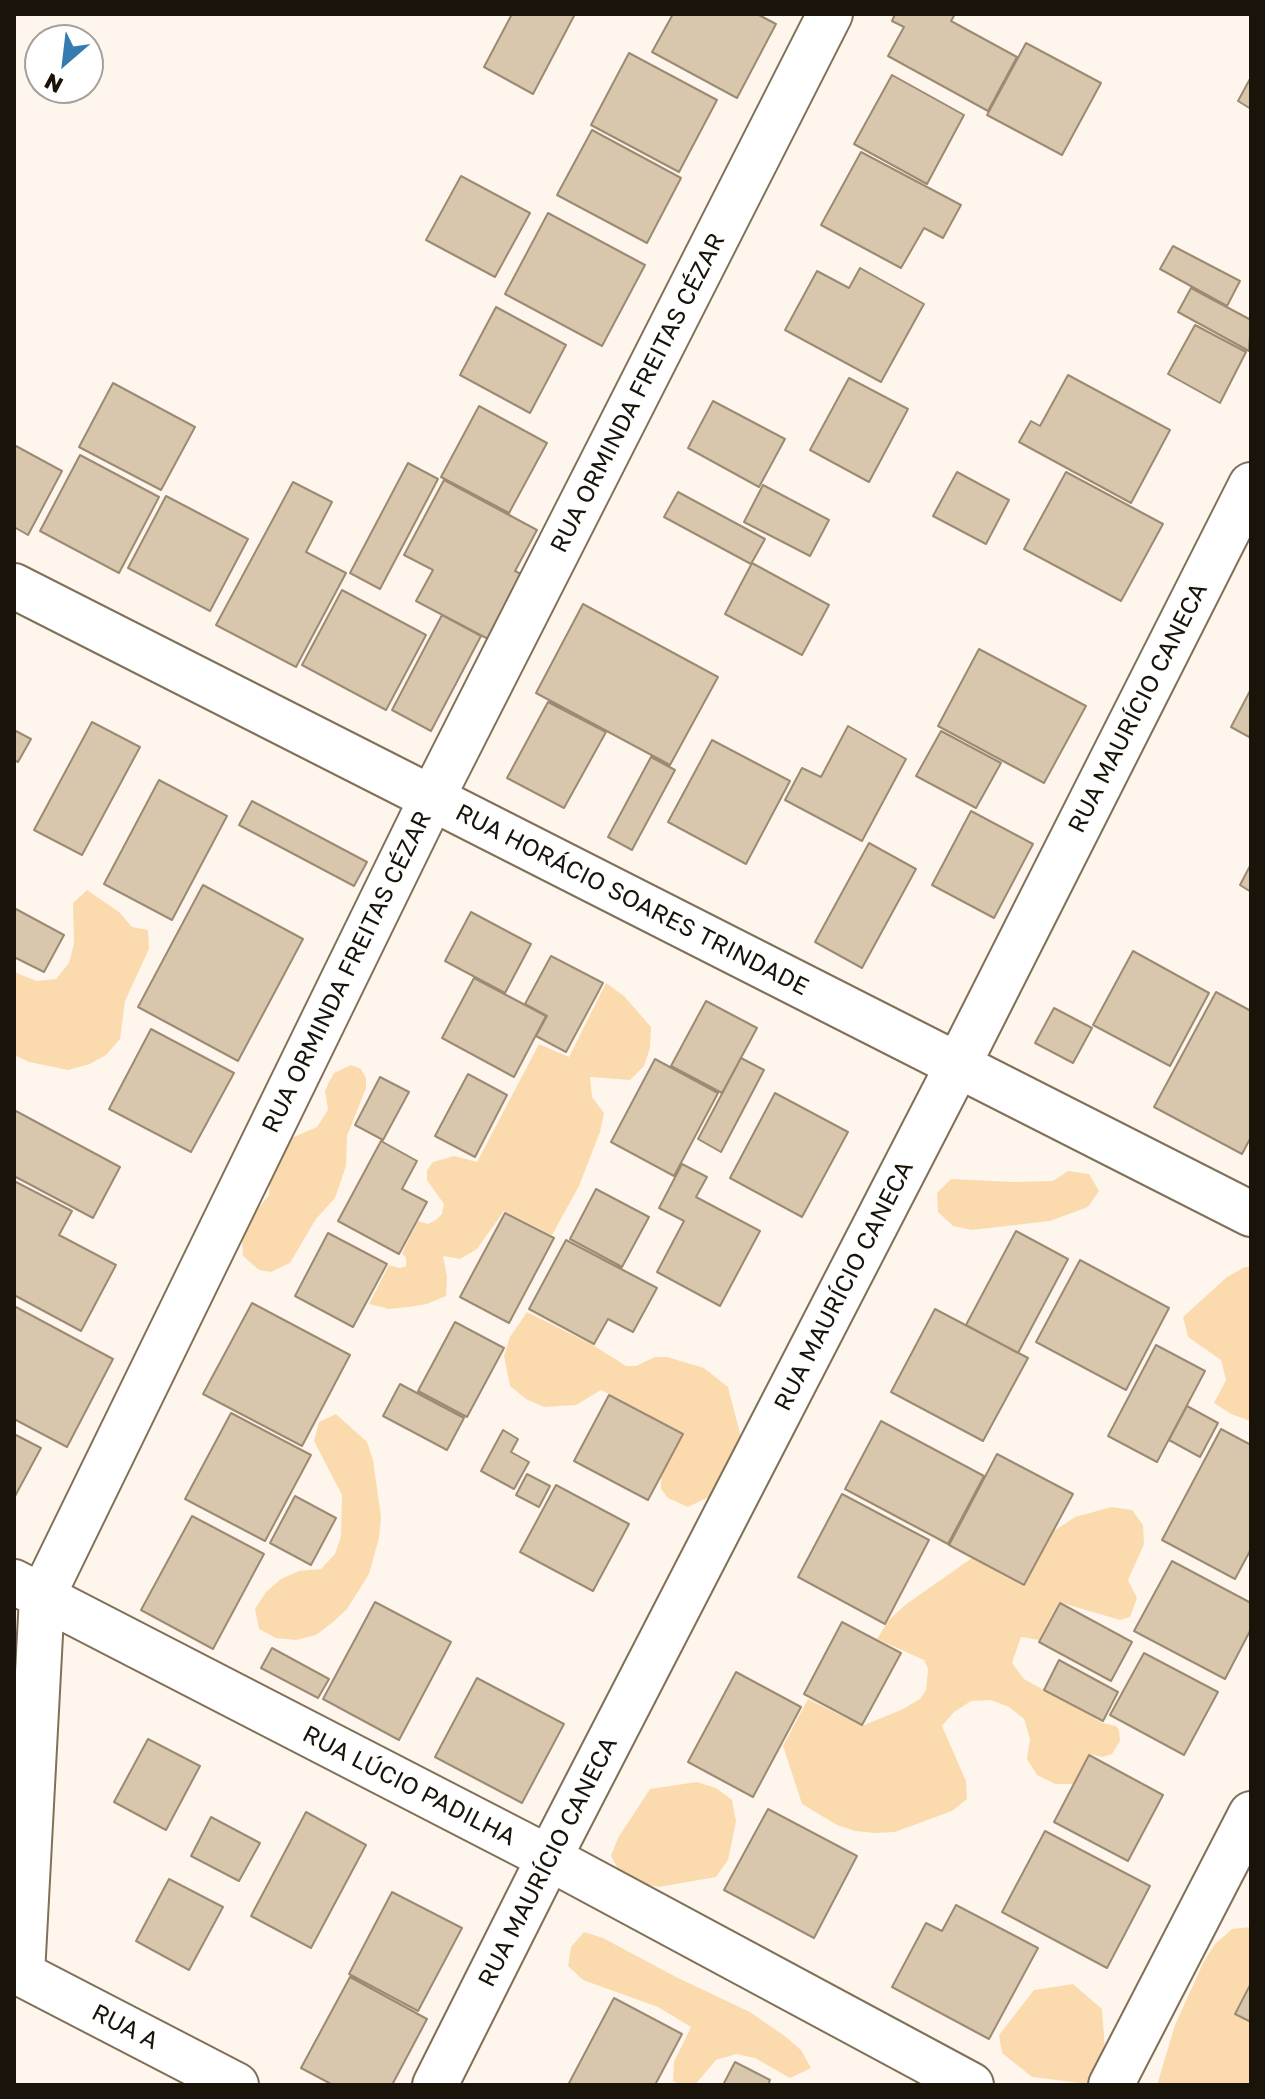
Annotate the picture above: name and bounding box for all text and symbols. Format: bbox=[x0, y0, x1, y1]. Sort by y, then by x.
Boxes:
north arrow bbox=[24, 24, 104, 104]
text: N bbox=[40, 68, 67, 100]
street label: RUA ORMINDA FREITAS CÉZAR bbox=[545, 229, 731, 557]
street label: RUA MAURÍCIO CANECA bbox=[1062, 578, 1214, 838]
street label: RUA HORÁCIO SOARES TRINDADE bbox=[451, 798, 813, 1002]
street label: RUA ORMINDA FREITAS CÉZAR bbox=[256, 806, 438, 1138]
street label: RUA MAURÍCIO CANECA bbox=[768, 1156, 920, 1416]
street label: RUA LÚCIO PADILHA bbox=[298, 1720, 520, 1852]
street label: RUA MAURÍCIO CANECA bbox=[472, 1732, 624, 1992]
street label: RUA A bbox=[87, 1998, 163, 2056]

